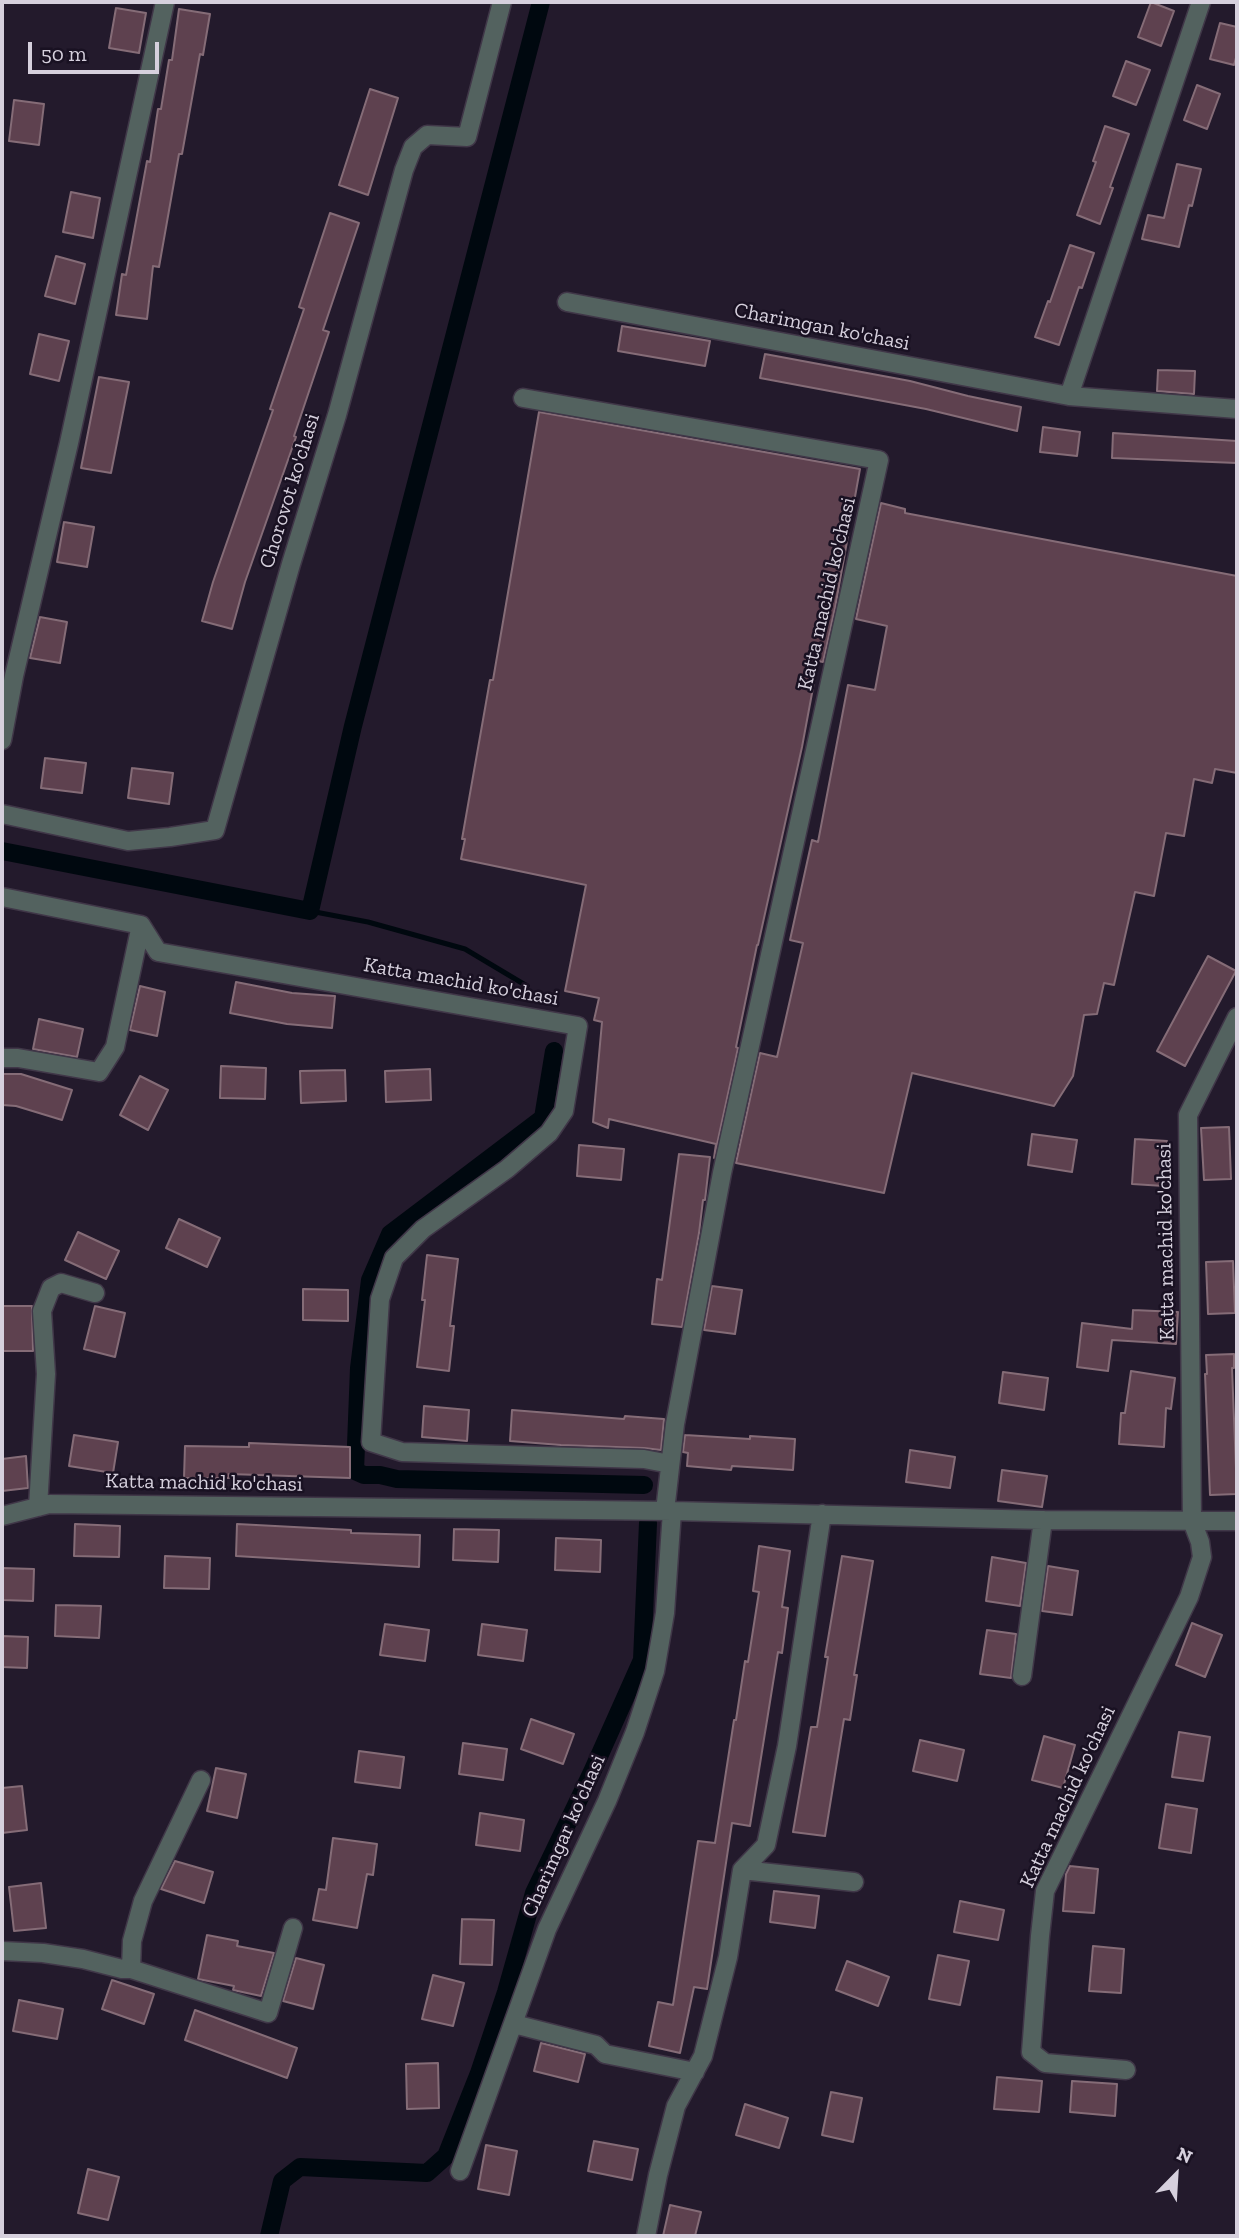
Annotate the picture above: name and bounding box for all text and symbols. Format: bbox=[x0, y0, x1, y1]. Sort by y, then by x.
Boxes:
scale bar bbox=[32, 28, 163, 72]
text: 50 m bbox=[41, 41, 87, 66]
street label: Charimgan ko'chasi bbox=[732, 298, 912, 356]
street label: Chorovot ko'chasi bbox=[254, 411, 326, 571]
street label: Katta machid ko'chasi bbox=[792, 495, 862, 693]
street label: Katta machid ko'chasi bbox=[362, 952, 560, 1012]
street label: Katta machid ko'chasi bbox=[1152, 1143, 1180, 1341]
street label: Katta machid ko'chasi bbox=[105, 1469, 303, 1497]
street label: Katta machid ko'chasi bbox=[1015, 1702, 1121, 1892]
street label: Charimgar ko'chasi bbox=[517, 1751, 611, 1921]
north arrow bbox=[1141, 2140, 1211, 2210]
text: N bbox=[1173, 2142, 1196, 2169]

